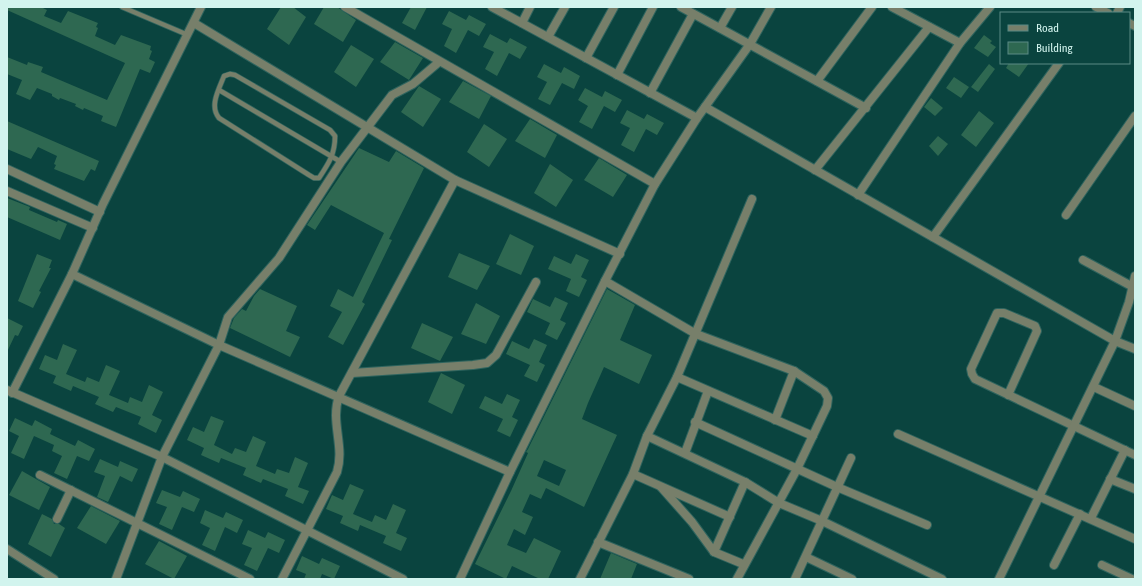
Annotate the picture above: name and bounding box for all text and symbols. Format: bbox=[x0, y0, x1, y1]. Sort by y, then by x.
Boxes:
legend bbox=[1000, 12, 1130, 64]
text: Road bbox=[1036, 21, 1059, 35]
text: Building bbox=[1036, 41, 1074, 55]

